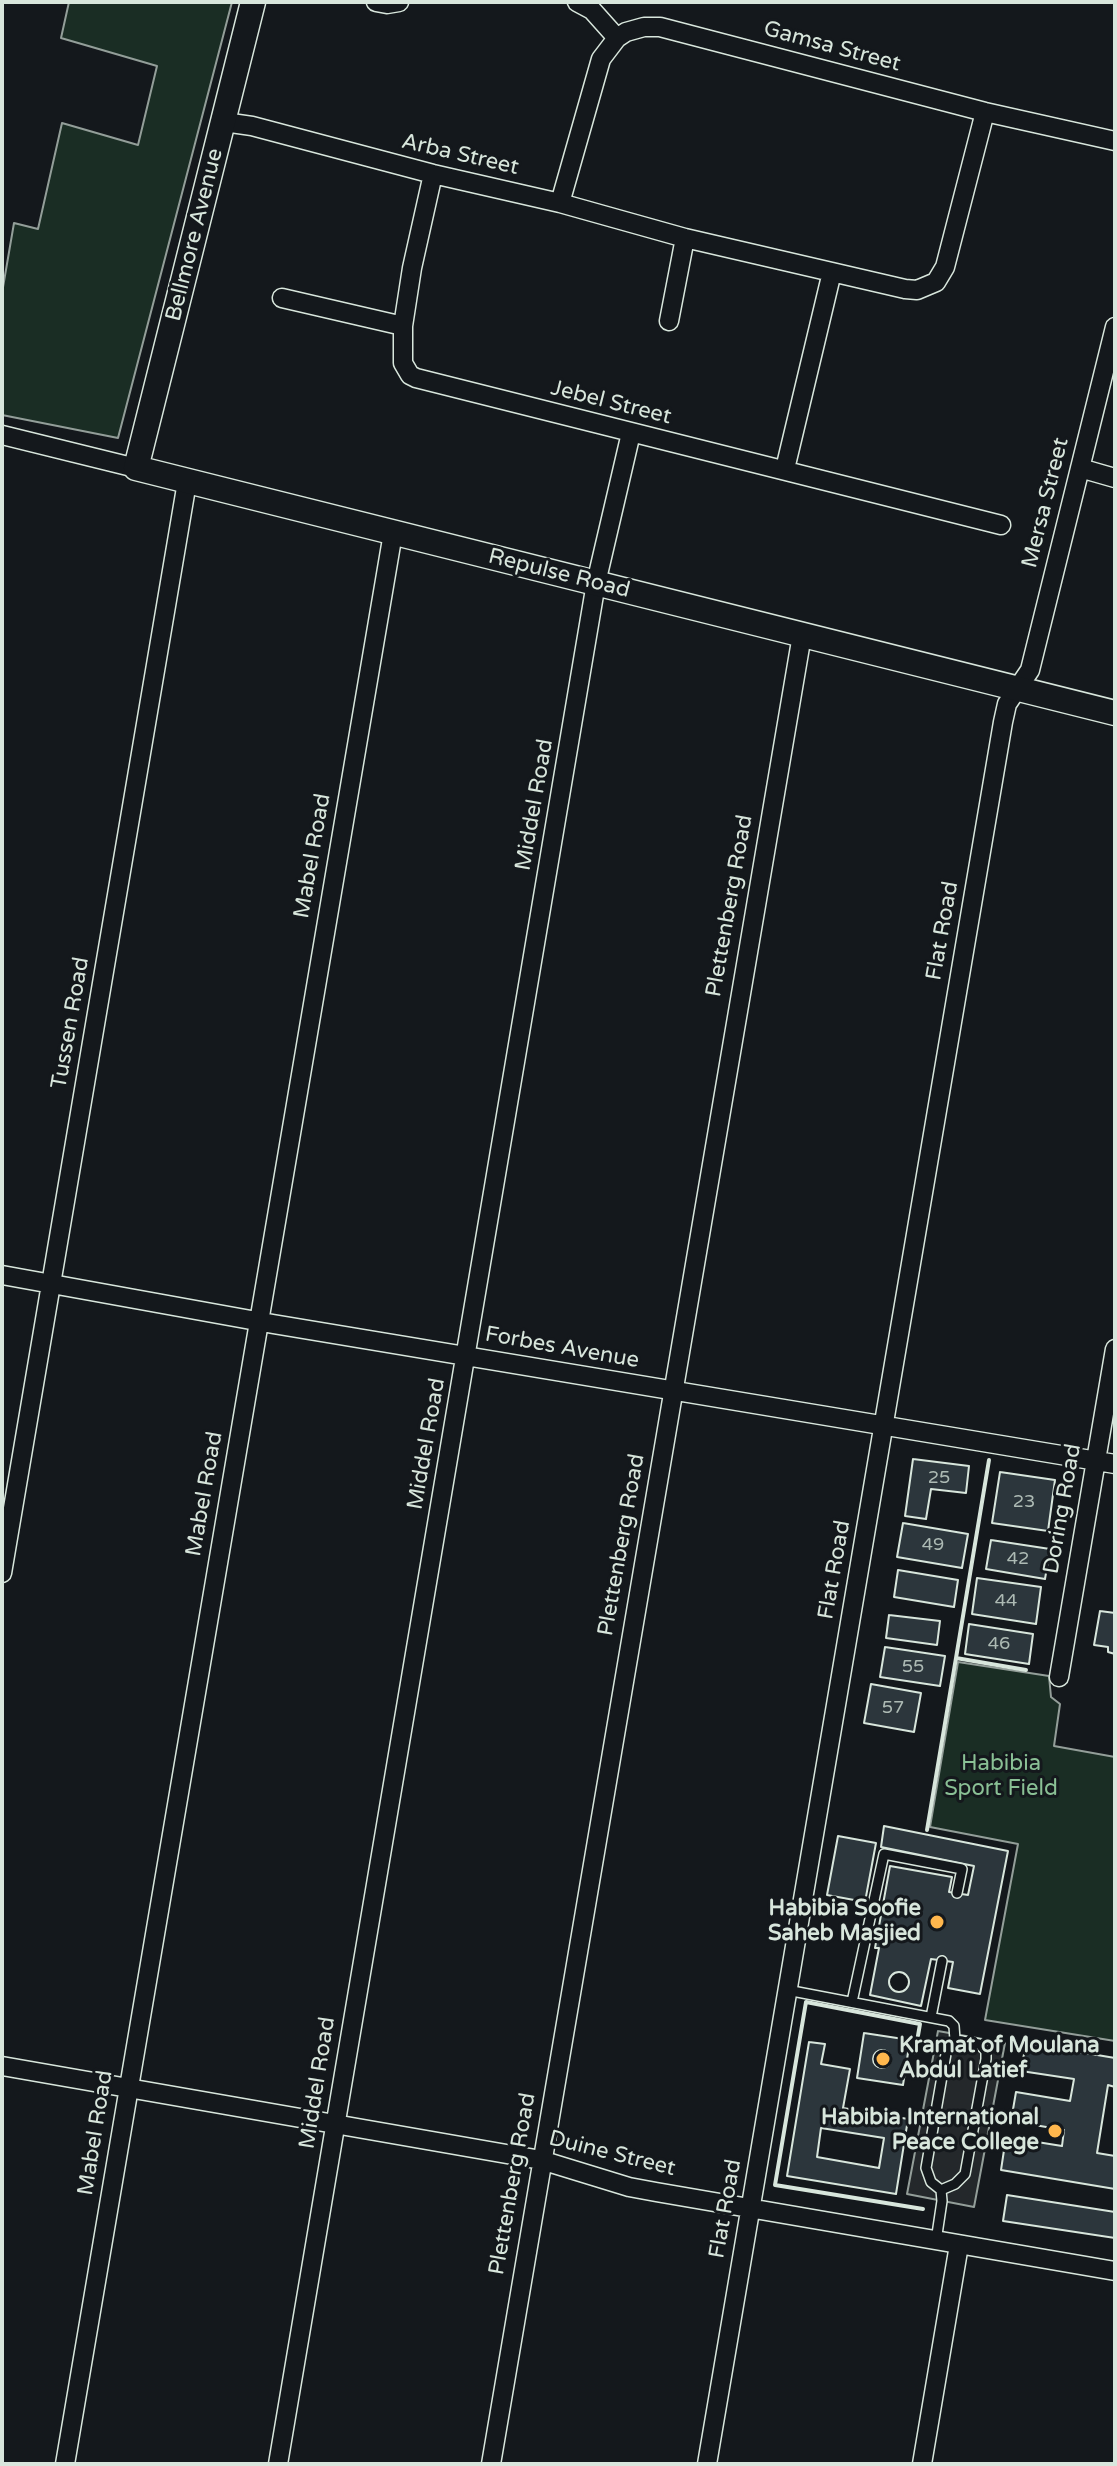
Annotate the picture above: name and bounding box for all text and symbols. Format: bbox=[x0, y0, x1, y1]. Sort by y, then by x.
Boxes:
street label: Gamsa Street bbox=[761, 16, 903, 78]
street label: Arba Street bbox=[399, 129, 521, 181]
street label: Bellmore Avenue bbox=[161, 146, 229, 324]
street label: Jebel Street bbox=[548, 375, 674, 431]
street label: Mersa Street bbox=[1017, 435, 1075, 571]
street label: Repulse Road bbox=[486, 544, 632, 604]
street label: Middel Road bbox=[510, 737, 560, 873]
street label: Mabel Road bbox=[289, 791, 337, 921]
street label: Plettenberg Road bbox=[701, 813, 759, 999]
street label: Flat Road bbox=[921, 879, 965, 983]
street label: Tussen Road bbox=[46, 955, 96, 1091]
street label: Forbes Avenue bbox=[483, 1321, 641, 1375]
street label: Middel Road bbox=[402, 1376, 452, 1512]
street label: Mabel Road bbox=[181, 1429, 229, 1559]
street label: Doring Road bbox=[1039, 1442, 1087, 1576]
street label: Plettenberg Road bbox=[593, 1452, 651, 1638]
house number: 25 bbox=[928, 1467, 950, 1489]
house number: 23 bbox=[1013, 1491, 1035, 1513]
street label: Flat Road bbox=[813, 1518, 857, 1622]
house number: 49 bbox=[922, 1534, 944, 1556]
house number: 42 bbox=[1007, 1548, 1029, 1570]
house number: 44 bbox=[995, 1590, 1017, 1612]
house number: 46 bbox=[988, 1633, 1010, 1655]
house number: 55 bbox=[902, 1656, 924, 1678]
house number: 57 bbox=[882, 1697, 904, 1719]
park label: Habibia Sport Field bbox=[944, 1751, 1058, 1802]
place label: Habibia Soofie Saheb Masjied bbox=[768, 1896, 921, 1948]
marker: Habibia Soofie Saheb Masjied bbox=[928, 1913, 946, 1931]
street label: Middel Road bbox=[295, 2015, 341, 2151]
place label: Kramat of Moulana Abdul Latief bbox=[899, 2033, 1100, 2084]
marker: Kramat of Moulana Abdul Latief bbox=[874, 2050, 892, 2068]
street label: Mabel Road bbox=[73, 2068, 119, 2198]
street label: Plettenberg Road bbox=[484, 2091, 542, 2277]
place label: Habibia International Peace College bbox=[821, 2105, 1039, 2156]
marker: Habibia International Peace College bbox=[1046, 2122, 1064, 2140]
street label: Duine Street bbox=[546, 2126, 678, 2182]
street label: Flat Road bbox=[704, 2157, 748, 2261]

